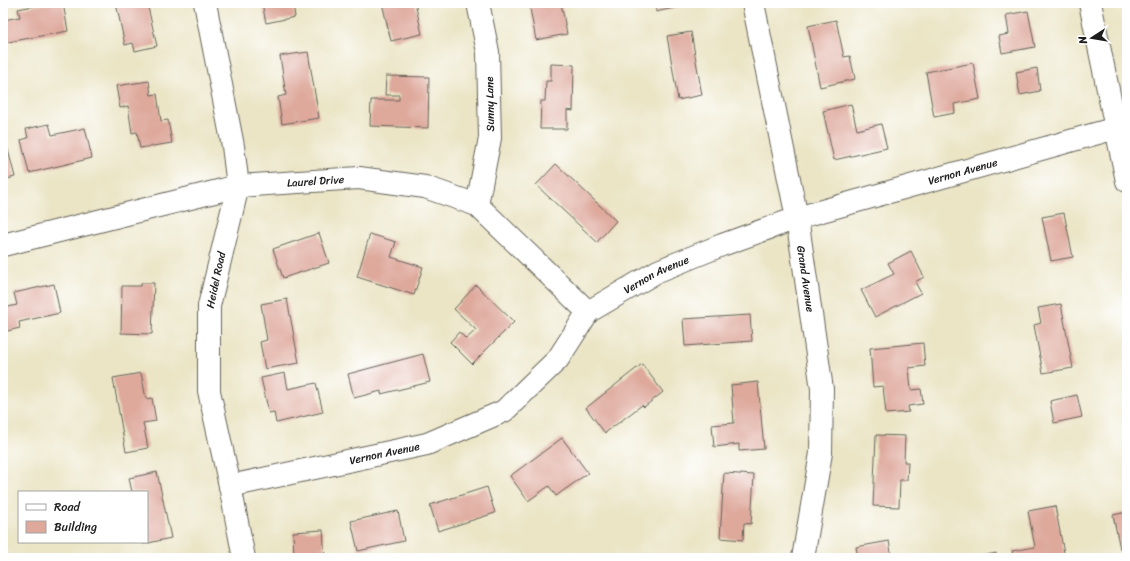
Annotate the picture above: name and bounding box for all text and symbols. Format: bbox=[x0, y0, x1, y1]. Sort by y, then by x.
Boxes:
north arrow bbox=[1072, 18, 1112, 58]
text: N bbox=[1073, 34, 1093, 47]
street label: Sunny Lane bbox=[480, 76, 500, 132]
street label: Vernon Avenue bbox=[926, 152, 1000, 190]
street label: Laurel Drive bbox=[286, 169, 345, 192]
street label: Grand Avenue bbox=[792, 244, 820, 314]
street label: Heidel Road bbox=[201, 249, 231, 310]
street label: Vernon Avenue bbox=[620, 250, 692, 299]
street label: Vernon Avenue bbox=[348, 436, 422, 470]
legend bbox=[18, 491, 148, 543]
text: Road bbox=[54, 496, 81, 518]
text: Building bbox=[54, 516, 97, 538]

